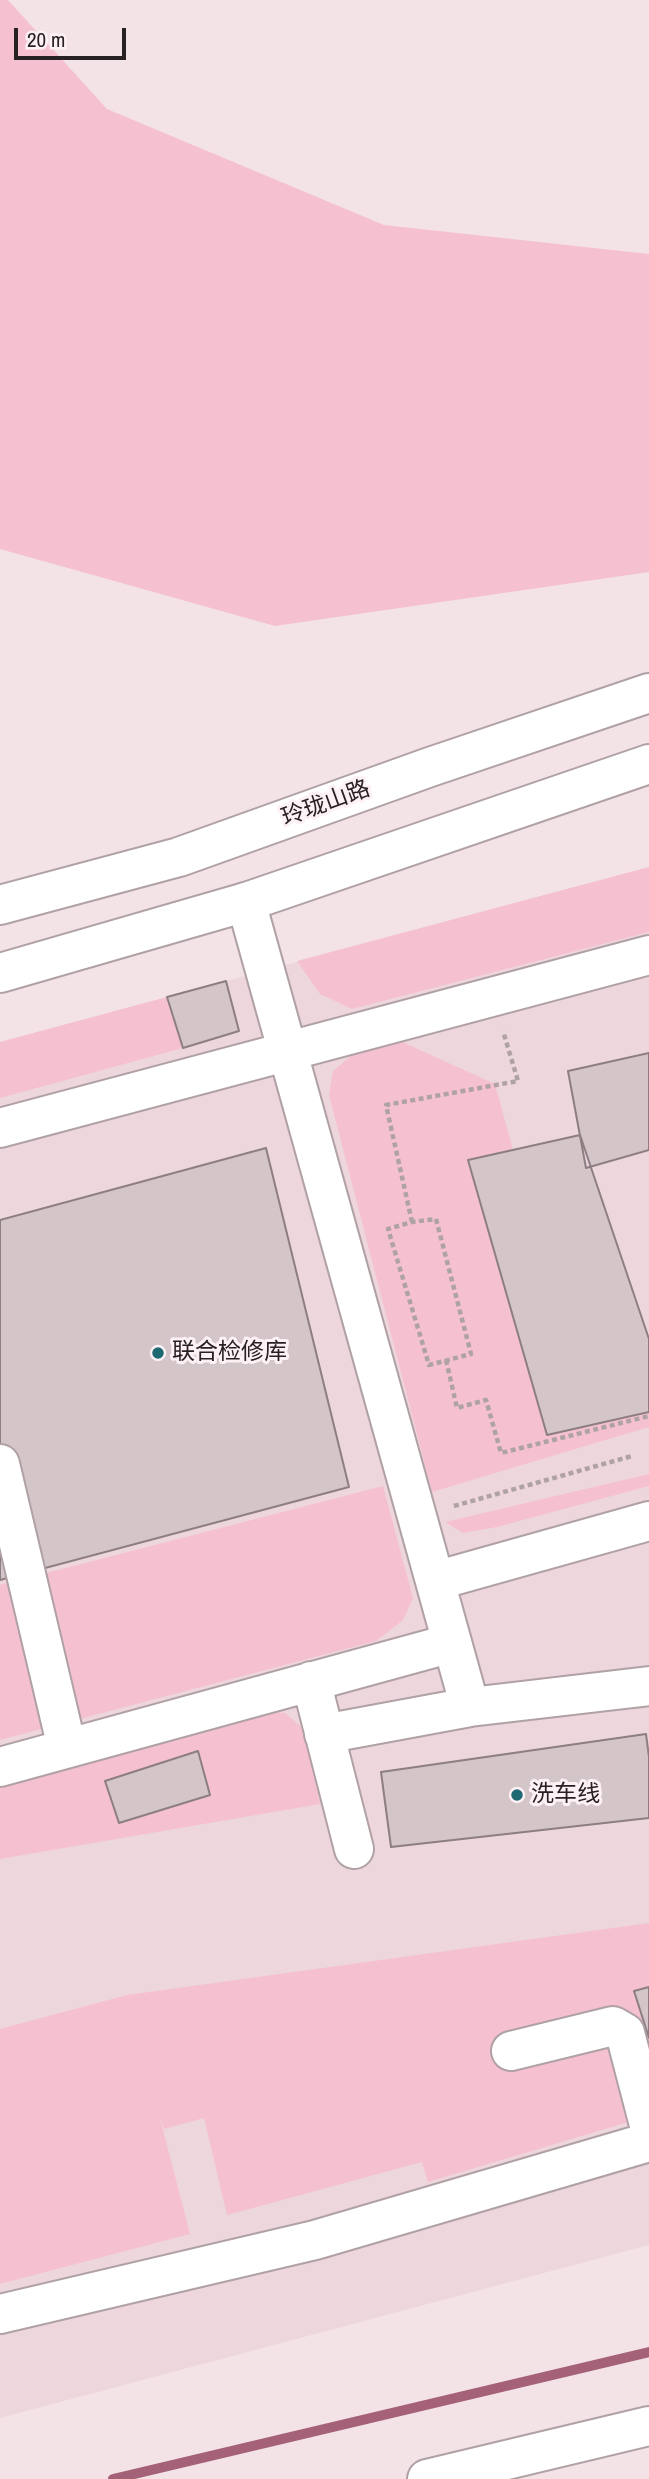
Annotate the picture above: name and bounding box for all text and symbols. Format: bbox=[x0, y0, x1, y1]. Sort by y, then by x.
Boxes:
scale bar bbox=[18, 14, 130, 58]
text: 20 m bbox=[27, 25, 65, 54]
street label: 玲珑山路 bbox=[278, 775, 374, 833]
place label: 联合检修库 bbox=[172, 1339, 287, 1367]
marker: 联合检修库 bbox=[150, 1345, 166, 1361]
place label: 洗车线 bbox=[531, 1781, 600, 1809]
marker: 洗车线 bbox=[509, 1787, 525, 1803]

